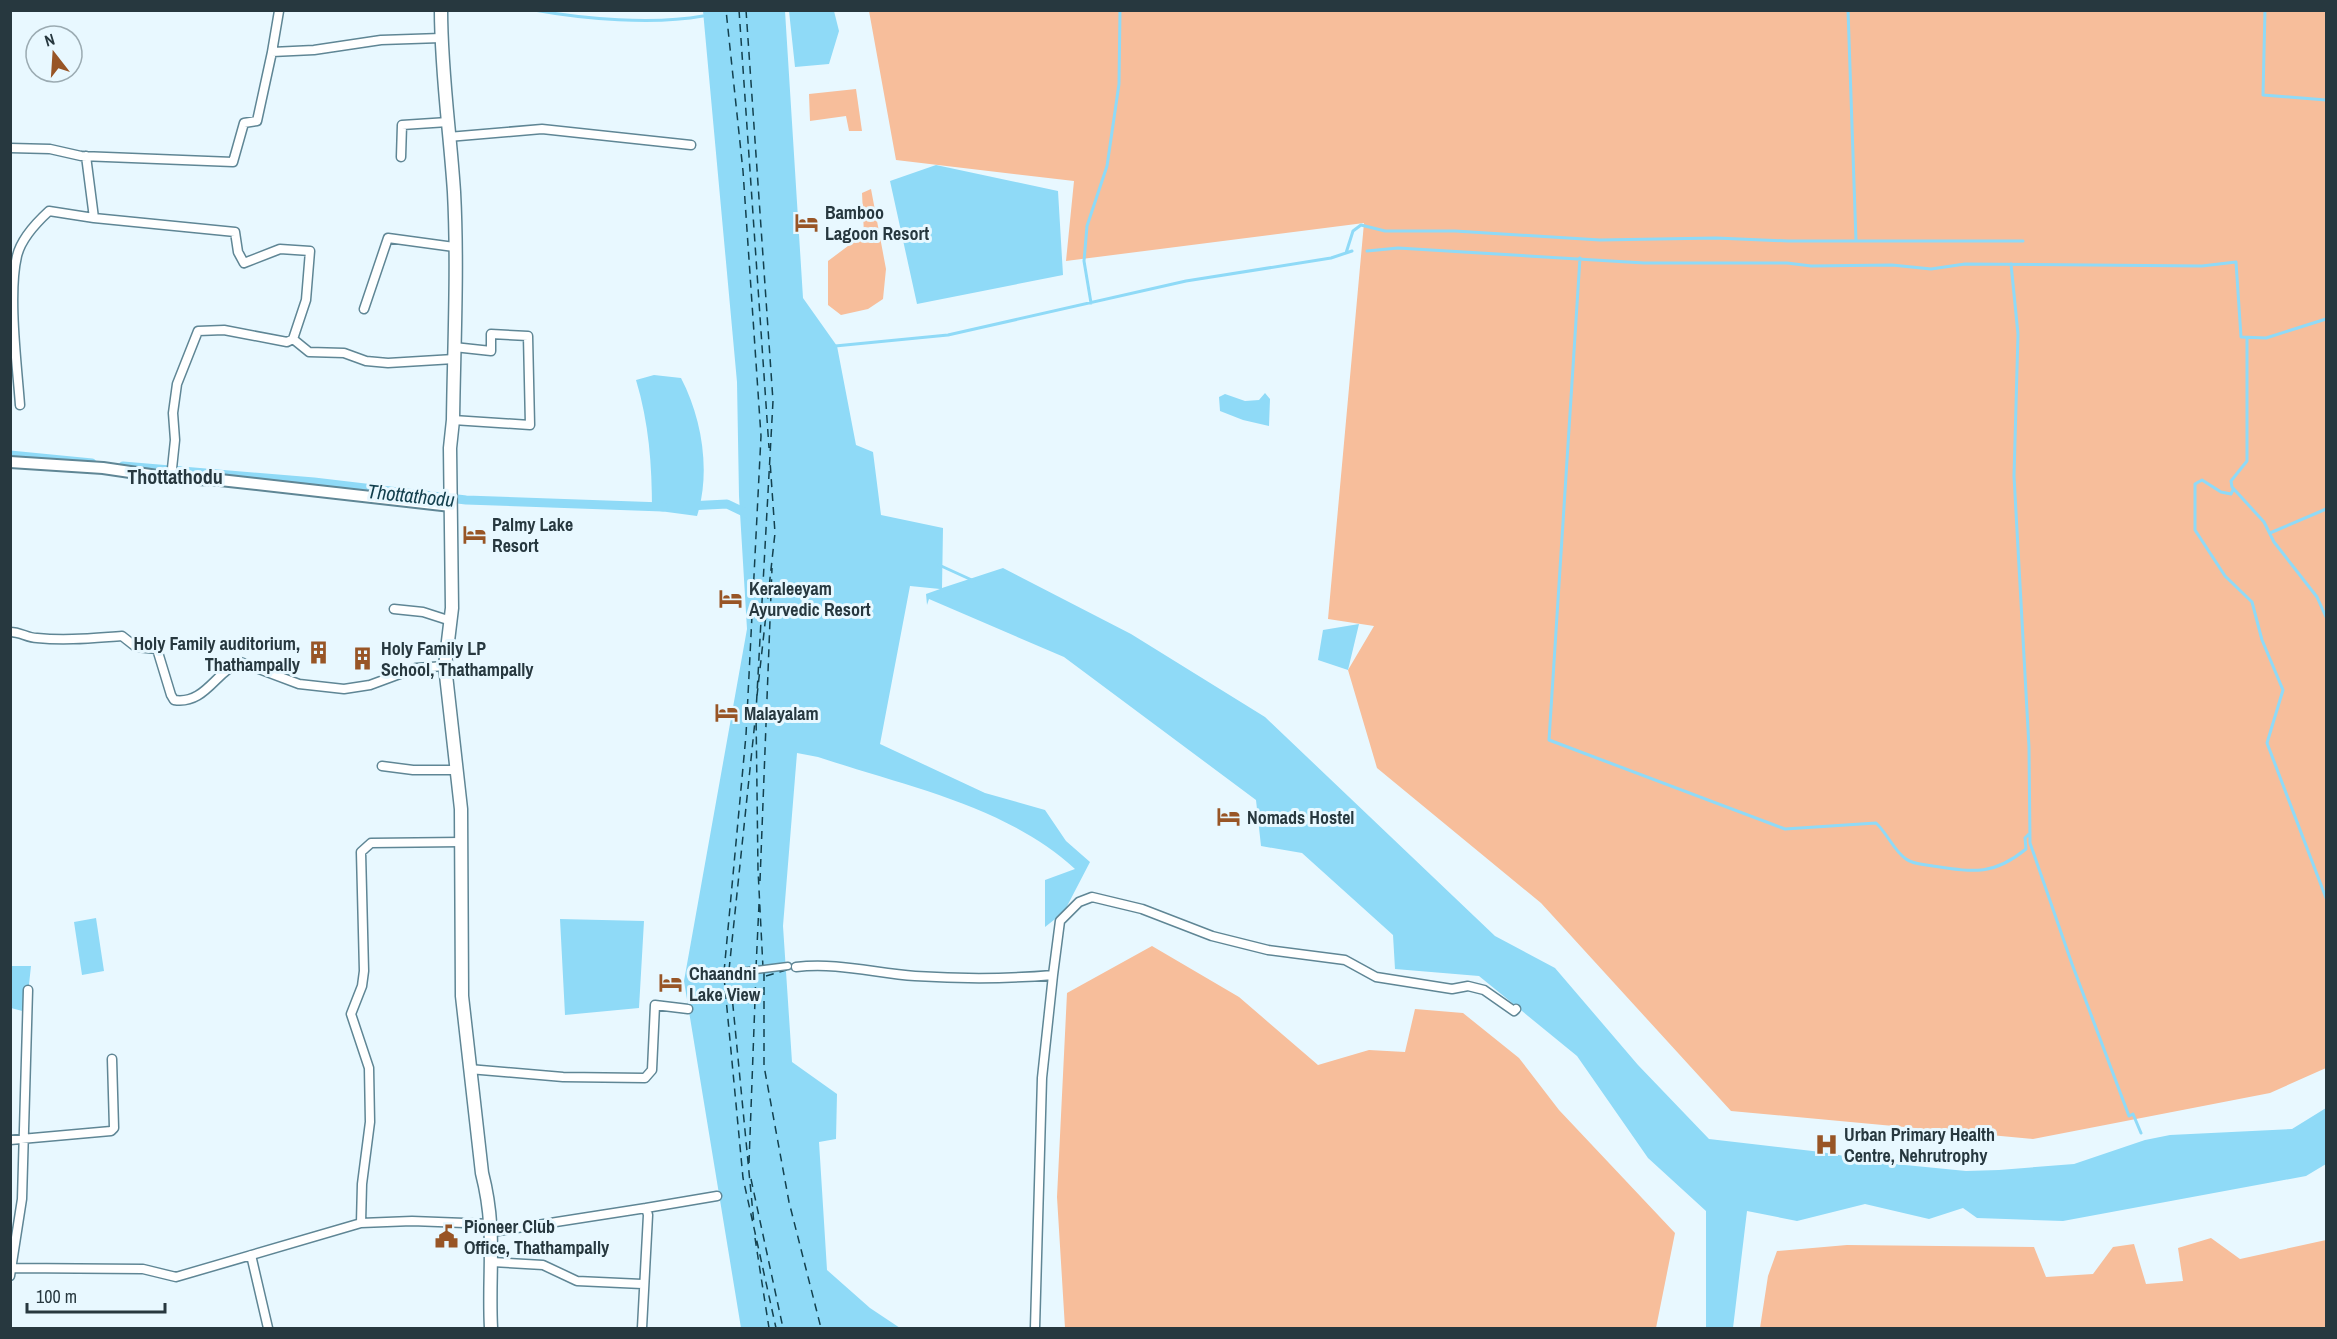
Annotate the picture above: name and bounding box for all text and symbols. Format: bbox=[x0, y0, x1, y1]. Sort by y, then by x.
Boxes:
north arrow bbox=[24, 24, 84, 84]
text: N bbox=[42, 28, 57, 52]
place label: Bamboo Lagoon Resort bbox=[825, 200, 929, 246]
hotel icon: Bamboo Lagoon Resort bbox=[794, 209, 820, 235]
district label: Thottathodu bbox=[127, 463, 223, 490]
water label: Thottathodu bbox=[366, 477, 456, 513]
place label: Palmy Lake Resort bbox=[492, 512, 573, 558]
hotel icon: Palmy Lake Resort bbox=[461, 521, 487, 547]
place label: Keraleeyam Ayurvedic Resort bbox=[749, 576, 871, 622]
hotel icon: Keraleeyam Ayurvedic Resort bbox=[718, 585, 744, 611]
place label: Holy Family auditorium, Thathampally bbox=[133, 631, 301, 677]
place label: Holy Family LP School, Thathampally bbox=[381, 636, 534, 682]
building icon: Holy Family auditorium, Thathampally bbox=[305, 640, 331, 666]
building icon: Holy Family LP School, Thathampally bbox=[350, 645, 376, 671]
hotel icon: Malayalam bbox=[713, 700, 739, 726]
place label: Malayalam bbox=[744, 701, 819, 726]
hotel icon: Nomads Hostel bbox=[1216, 804, 1242, 830]
place label: Nomads Hostel bbox=[1247, 805, 1354, 830]
place label: Chaandni Lake View bbox=[689, 961, 761, 1007]
hotel icon: Chaandni Lake View bbox=[658, 970, 684, 996]
place label: Urban Primary Health Centre, Nehrutrophy bbox=[1844, 1122, 1995, 1168]
hospital icon: Urban Primary Health Centre, Nehrutrophy bbox=[1813, 1131, 1839, 1157]
place label: Pioneer Club Office, Thathampally bbox=[464, 1214, 610, 1260]
public building icon: Pioneer Club Office, Thathampally bbox=[433, 1223, 459, 1249]
scale bar bbox=[27, 1276, 165, 1314]
text: 100 m bbox=[36, 1284, 77, 1309]

